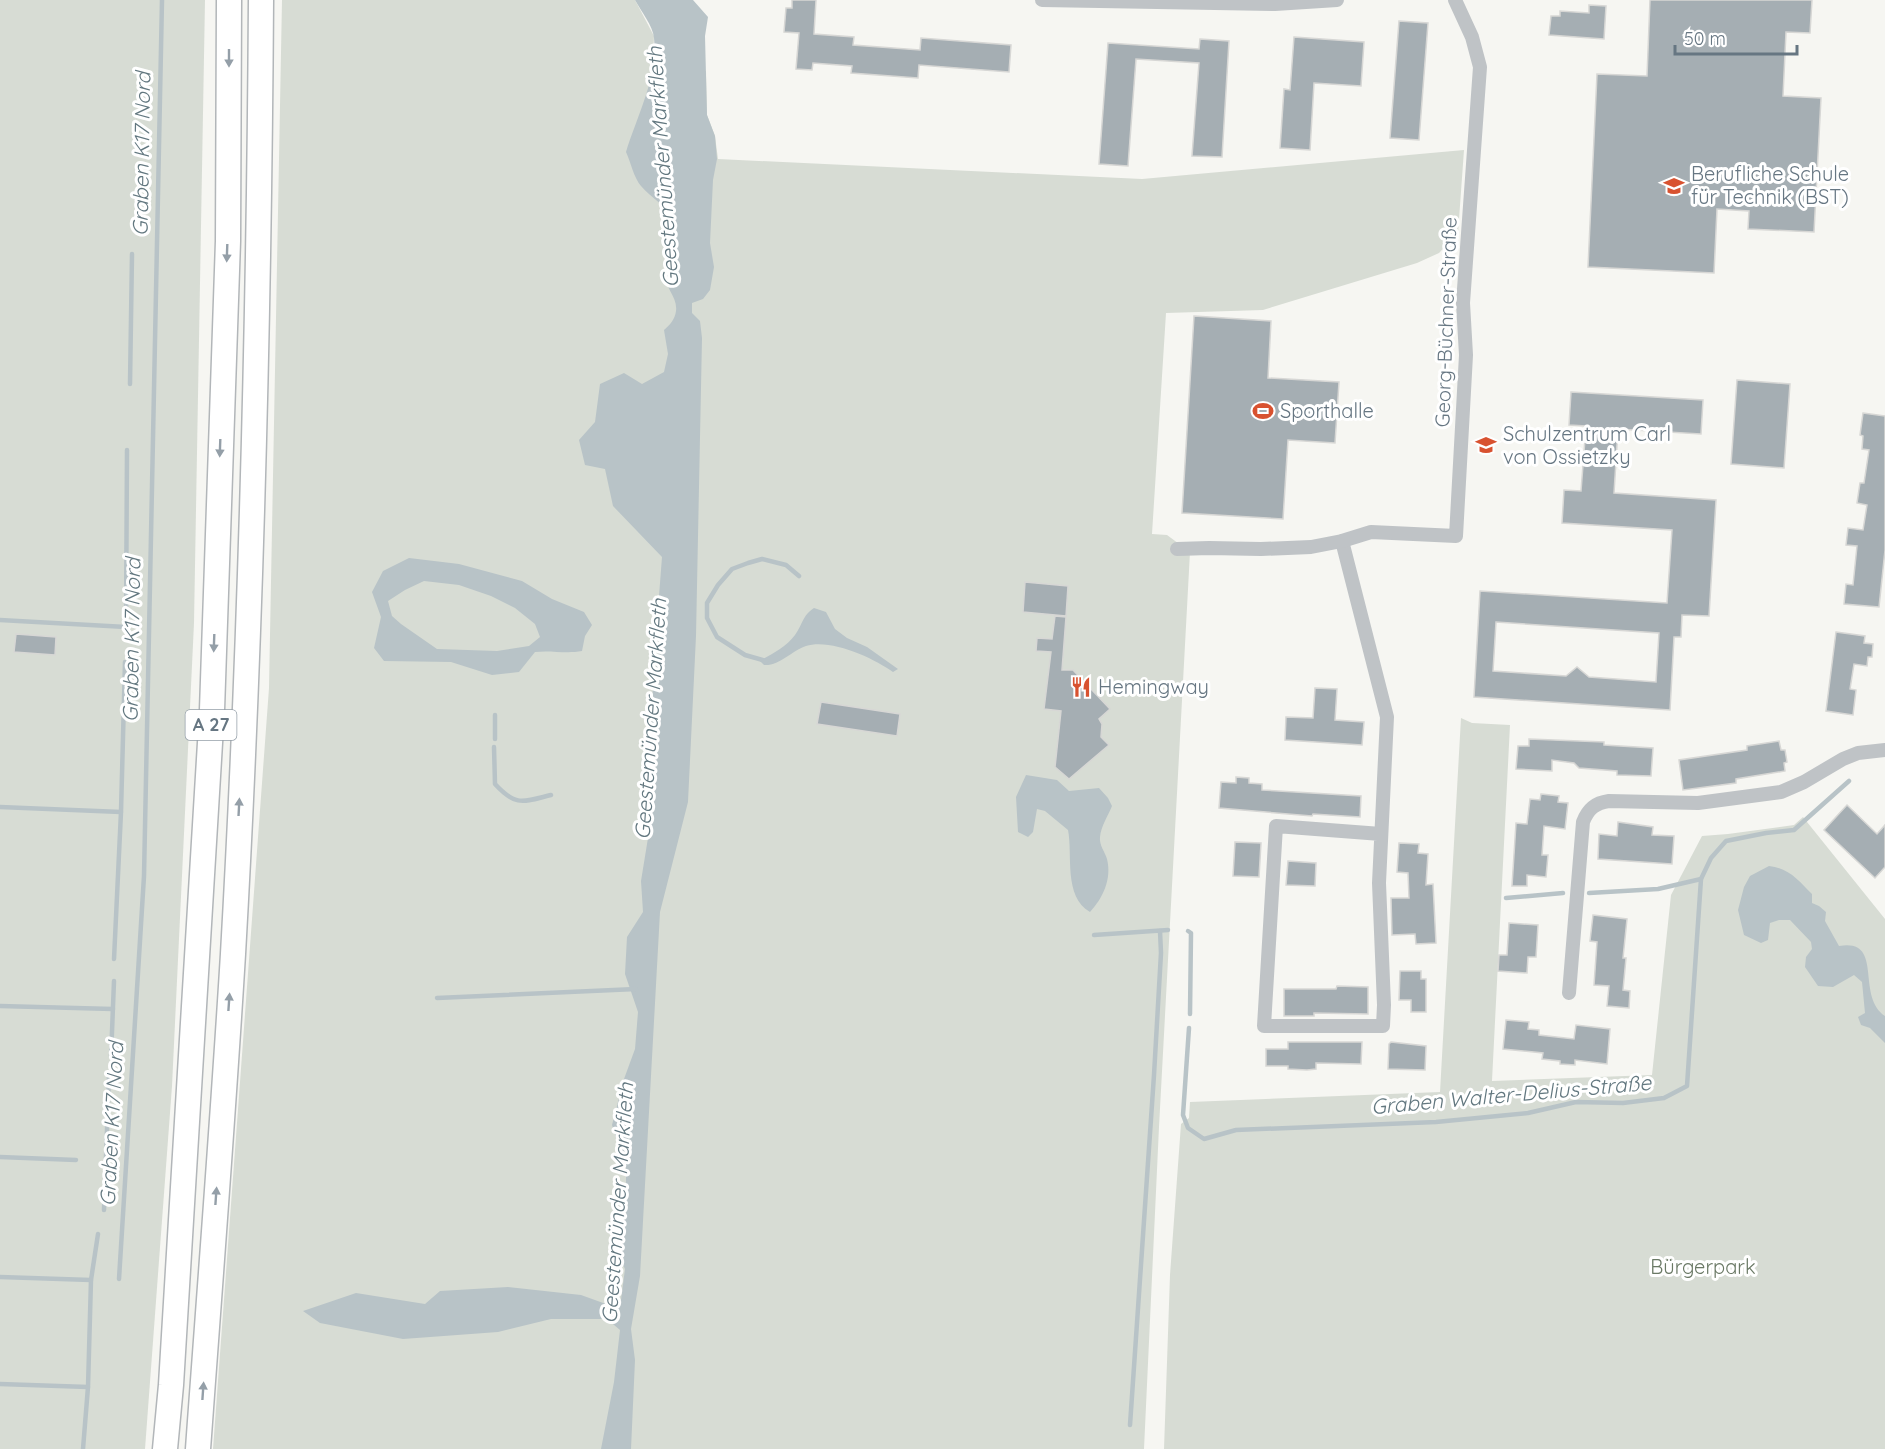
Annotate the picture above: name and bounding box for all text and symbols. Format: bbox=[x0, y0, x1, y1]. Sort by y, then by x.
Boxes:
scale bar bbox=[1675, 18, 1796, 56]
text: 50 m bbox=[1684, 27, 1726, 50]
water label: Geestemünder Markfleth bbox=[641, 45, 683, 288]
one-way arrow bbox=[224, 49, 234, 68]
water label: Graben K17 Nord bbox=[127, 69, 155, 236]
place label: Berufliche Schule für Technik (BST) bbox=[1691, 161, 1849, 209]
school or university icon: Berufliche Schule für Technik (BST) bbox=[1662, 174, 1686, 198]
street label: Georg-Büchner-Straße bbox=[1429, 216, 1462, 428]
one-way arrow bbox=[222, 244, 232, 263]
place label: Sporthalle bbox=[1280, 398, 1374, 423]
sports icon: Sporthalle bbox=[1251, 399, 1275, 423]
place label: Schulzentrum Carl von Ossietzky bbox=[1503, 421, 1671, 469]
school or university icon: Schulzentrum Carl von Ossietzky bbox=[1474, 433, 1498, 457]
one-way arrow bbox=[216, 439, 225, 458]
water label: Graben K17 Nord bbox=[117, 555, 145, 722]
water label: Geestemünder Markfleth bbox=[629, 597, 671, 840]
one-way arrow bbox=[209, 634, 218, 653]
place label: Hemingway bbox=[1098, 674, 1209, 699]
restaurant icon: Hemingway bbox=[1069, 675, 1093, 699]
road number: A 27 bbox=[186, 710, 236, 740]
one-way arrow bbox=[235, 797, 244, 816]
one-way arrow bbox=[225, 992, 234, 1011]
water label: Graben K17 Nord bbox=[94, 1039, 128, 1207]
water label: Graben Walter-Delius-Straße bbox=[1370, 1069, 1653, 1119]
water label: Geestemünder Markfleth bbox=[596, 1081, 638, 1324]
one-way arrow bbox=[211, 1187, 221, 1206]
park label: Bürgerpark bbox=[1650, 1254, 1756, 1279]
one-way arrow bbox=[198, 1381, 207, 1400]

